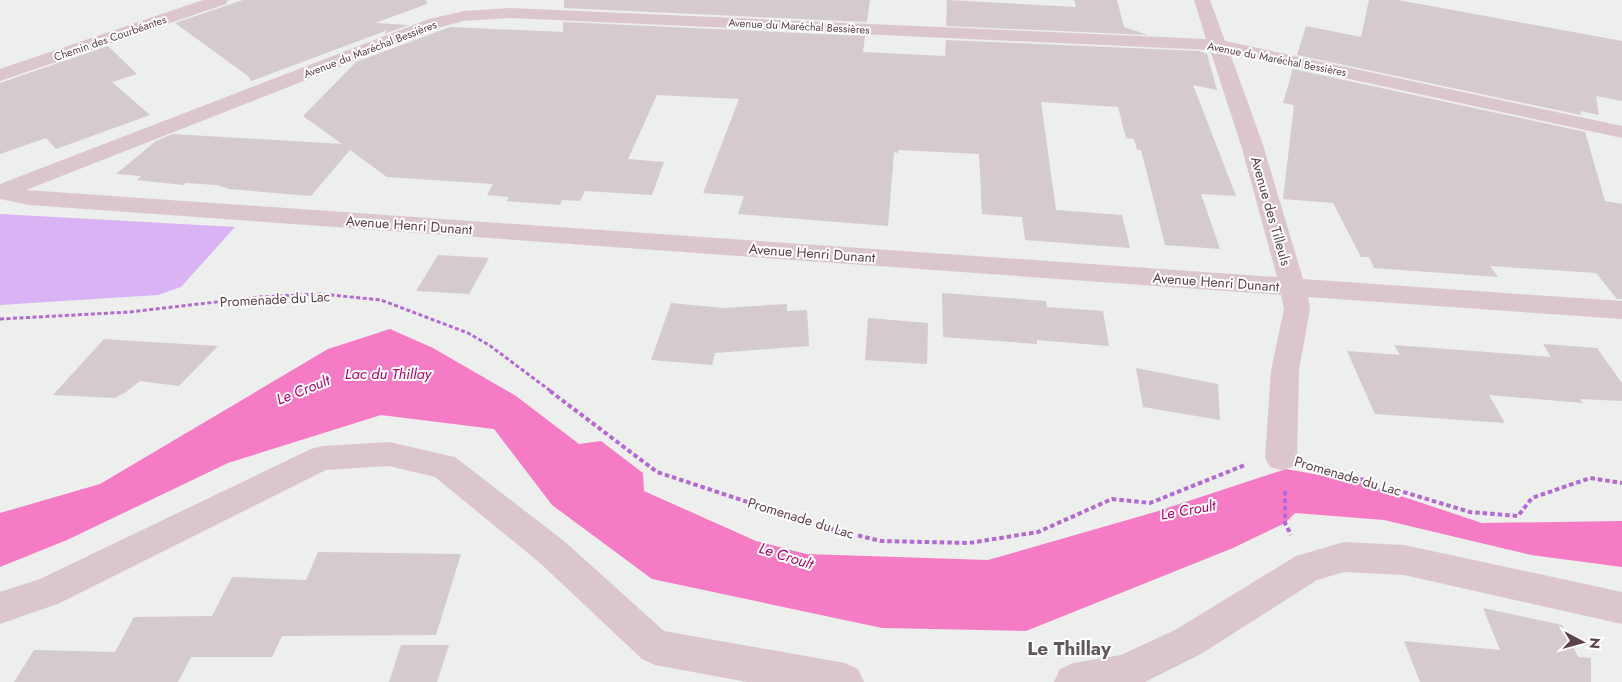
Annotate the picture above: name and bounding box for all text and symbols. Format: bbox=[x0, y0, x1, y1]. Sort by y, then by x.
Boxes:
street label: Chemin des Courbéantes bbox=[52, 11, 169, 65]
street label: Avenue du Maréchal Bessières bbox=[728, 14, 871, 38]
street label: Avenue du Maréchal Bessières bbox=[301, 16, 439, 82]
street label: Avenue du Maréchal Bessières bbox=[1206, 38, 1349, 80]
street label: Avenue des Tilleuls bbox=[1246, 154, 1296, 268]
street label: Avenue Henri Dunant bbox=[345, 211, 474, 239]
street label: Avenue Henri Dunant bbox=[748, 239, 877, 267]
street label: Avenue Henri Dunant bbox=[1152, 268, 1281, 296]
street label: Promenade du Lac bbox=[219, 286, 331, 312]
water label: Lac du Thillay bbox=[345, 363, 433, 385]
water label: Le Croult bbox=[273, 369, 334, 411]
street label: Promenade du Lac bbox=[1292, 451, 1404, 501]
street label: Promenade du Lac bbox=[745, 492, 857, 544]
water label: Le Croult bbox=[1159, 494, 1219, 526]
water label: Le Croult bbox=[756, 537, 817, 576]
north arrow bbox=[1557, 617, 1607, 667]
district label: Le Thillay bbox=[1027, 635, 1112, 662]
text: N bbox=[1584, 637, 1605, 650]

